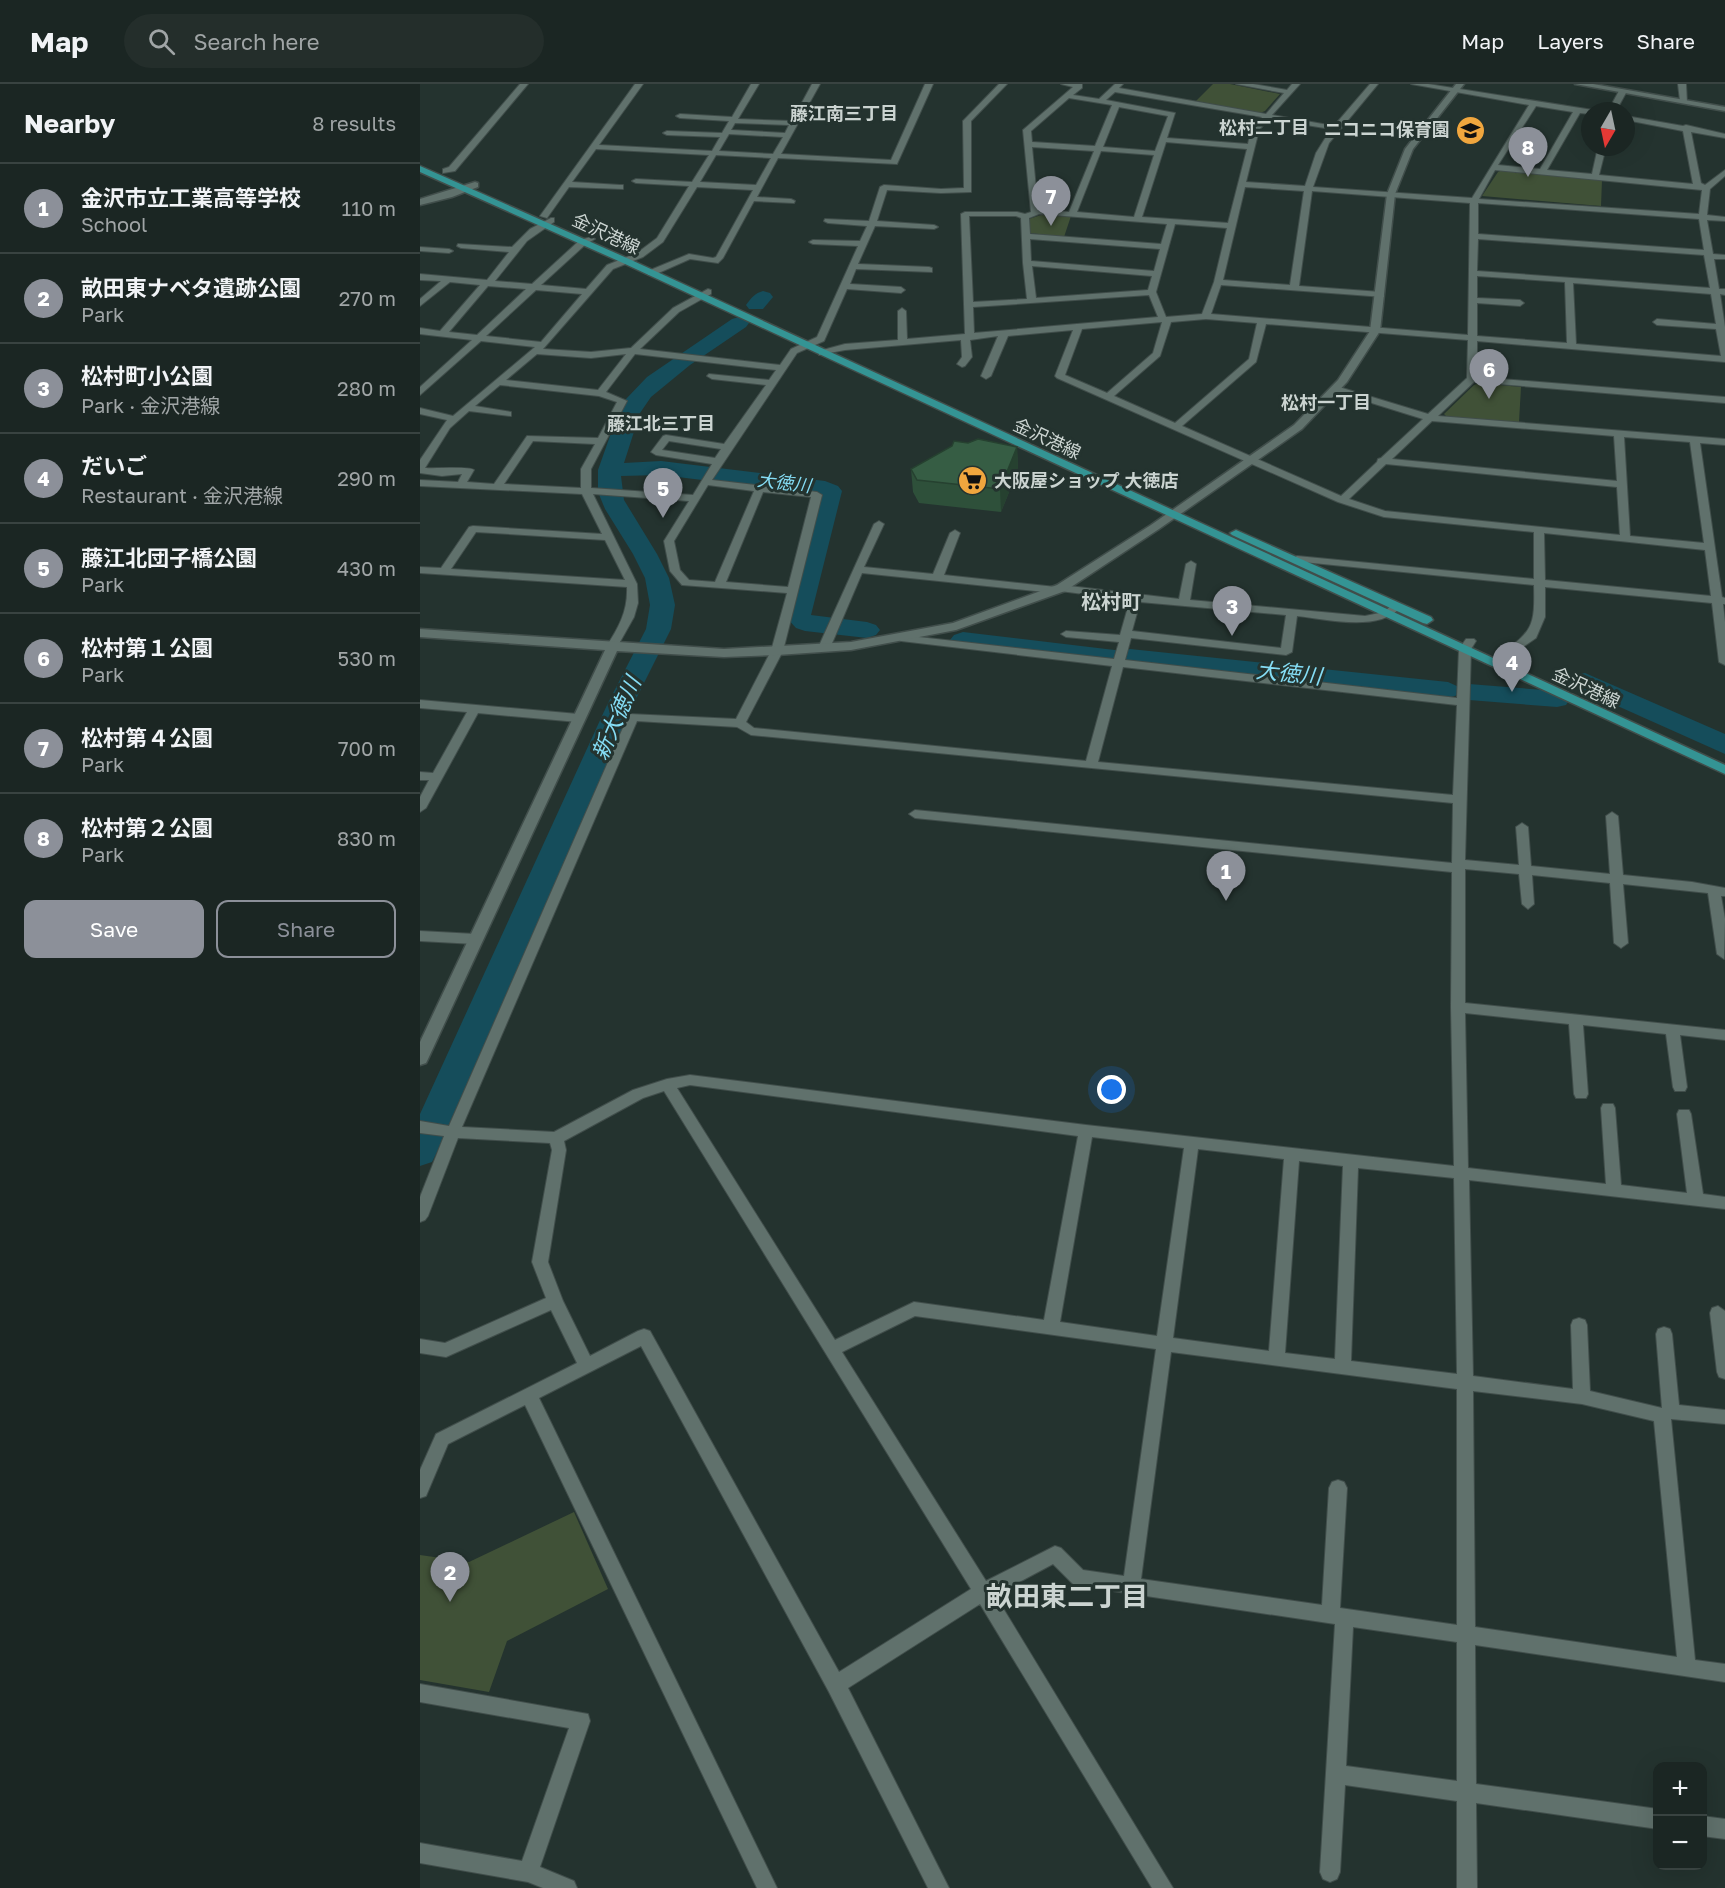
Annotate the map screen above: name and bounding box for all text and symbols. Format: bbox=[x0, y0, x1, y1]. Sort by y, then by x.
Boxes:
search box bbox=[124, 14, 544, 68]
text: Map bbox=[30, 25, 88, 58]
icon: search bbox=[145, 25, 178, 58]
text: Search here bbox=[193, 28, 319, 55]
text: Map bbox=[1461, 28, 1504, 54]
text: Layers bbox=[1537, 28, 1604, 54]
text: Share bbox=[1637, 28, 1695, 54]
district label: 藤江南三丁目 bbox=[790, 102, 898, 124]
north arrow bbox=[1581, 102, 1635, 156]
text: Nearby bbox=[24, 108, 115, 139]
text: 8 results bbox=[312, 111, 396, 135]
school or university icon: ニコニコ保育園 bbox=[1455, 114, 1487, 146]
district label: 松村二丁目 bbox=[1219, 116, 1309, 138]
place label: ニコニコ保育園 bbox=[1324, 118, 1450, 140]
pin: 8 bbox=[1508, 128, 1548, 177]
pin: 7 bbox=[1032, 176, 1070, 226]
text: 金沢市立工業高等学校 bbox=[81, 184, 301, 211]
text: 1 bbox=[38, 196, 49, 220]
text: 110 m bbox=[342, 196, 396, 220]
street label: 金沢港線 bbox=[569, 208, 644, 258]
text: School bbox=[81, 212, 147, 236]
text: 畝田東ナベタ遺跡公園 bbox=[81, 274, 301, 301]
text: 2 bbox=[37, 286, 50, 310]
text: 270 m bbox=[339, 286, 396, 310]
text: Park bbox=[81, 302, 124, 326]
pin: 6 bbox=[1470, 350, 1508, 399]
text: 松村町小公園 bbox=[81, 362, 213, 389]
text: 3 bbox=[37, 376, 50, 400]
text: 280 m bbox=[337, 376, 396, 400]
district label: 松村一丁目 bbox=[1281, 391, 1371, 413]
text: Park · 金沢港線 bbox=[81, 393, 220, 417]
district label: 藤江北三丁目 bbox=[607, 412, 715, 434]
street label: 金沢港線 bbox=[1010, 413, 1085, 463]
text: だいご bbox=[81, 452, 147, 479]
supermarket icon: 大阪屋ショップ 大徳店 bbox=[957, 465, 989, 497]
text: 4 bbox=[37, 466, 50, 490]
text: 290 m bbox=[337, 466, 396, 490]
pin: 5 bbox=[644, 468, 682, 518]
water label: 大徳川 bbox=[756, 468, 814, 496]
place label: 大阪屋ショップ 大徳店 bbox=[994, 469, 1179, 491]
text: Restaurant · 金沢港線 bbox=[81, 483, 283, 507]
text: 藤江北団子橋公園 bbox=[81, 544, 257, 571]
text: 5 bbox=[37, 556, 50, 580]
text: 430 m bbox=[337, 556, 396, 580]
text: Park bbox=[81, 572, 124, 596]
pin: 3 bbox=[1212, 586, 1252, 636]
district label: 松村町 bbox=[1081, 589, 1141, 613]
text: 松村第１公園 bbox=[81, 634, 213, 661]
pin: 4 bbox=[1492, 642, 1532, 692]
text: 6 bbox=[37, 646, 50, 670]
text: 530 m bbox=[338, 646, 396, 670]
water label: 大徳川 bbox=[1255, 656, 1325, 690]
text: Park bbox=[81, 662, 124, 686]
street label: 金沢港線 bbox=[1549, 662, 1624, 712]
water label: 新大徳川 bbox=[585, 670, 647, 763]
text: 松村第４公園 bbox=[81, 724, 213, 751]
text: 7 bbox=[38, 736, 49, 760]
text: 700 m bbox=[338, 736, 396, 760]
text: Park bbox=[81, 752, 124, 776]
text: 松村第２公園 bbox=[81, 814, 213, 841]
text: 8 bbox=[37, 826, 50, 850]
text: 830 m bbox=[337, 826, 396, 850]
text: Park bbox=[81, 842, 124, 866]
pin: 1 bbox=[1206, 852, 1246, 901]
button: Save bbox=[24, 900, 204, 958]
button: Share bbox=[216, 900, 396, 958]
your location bbox=[1097, 1075, 1126, 1104]
pin: 2 bbox=[430, 1552, 470, 1602]
district label: 畝田東二丁目 bbox=[986, 1580, 1148, 1612]
map controls bbox=[1653, 1762, 1707, 1870]
button: + bbox=[1653, 1762, 1707, 1816]
button: − bbox=[1653, 1816, 1707, 1870]

